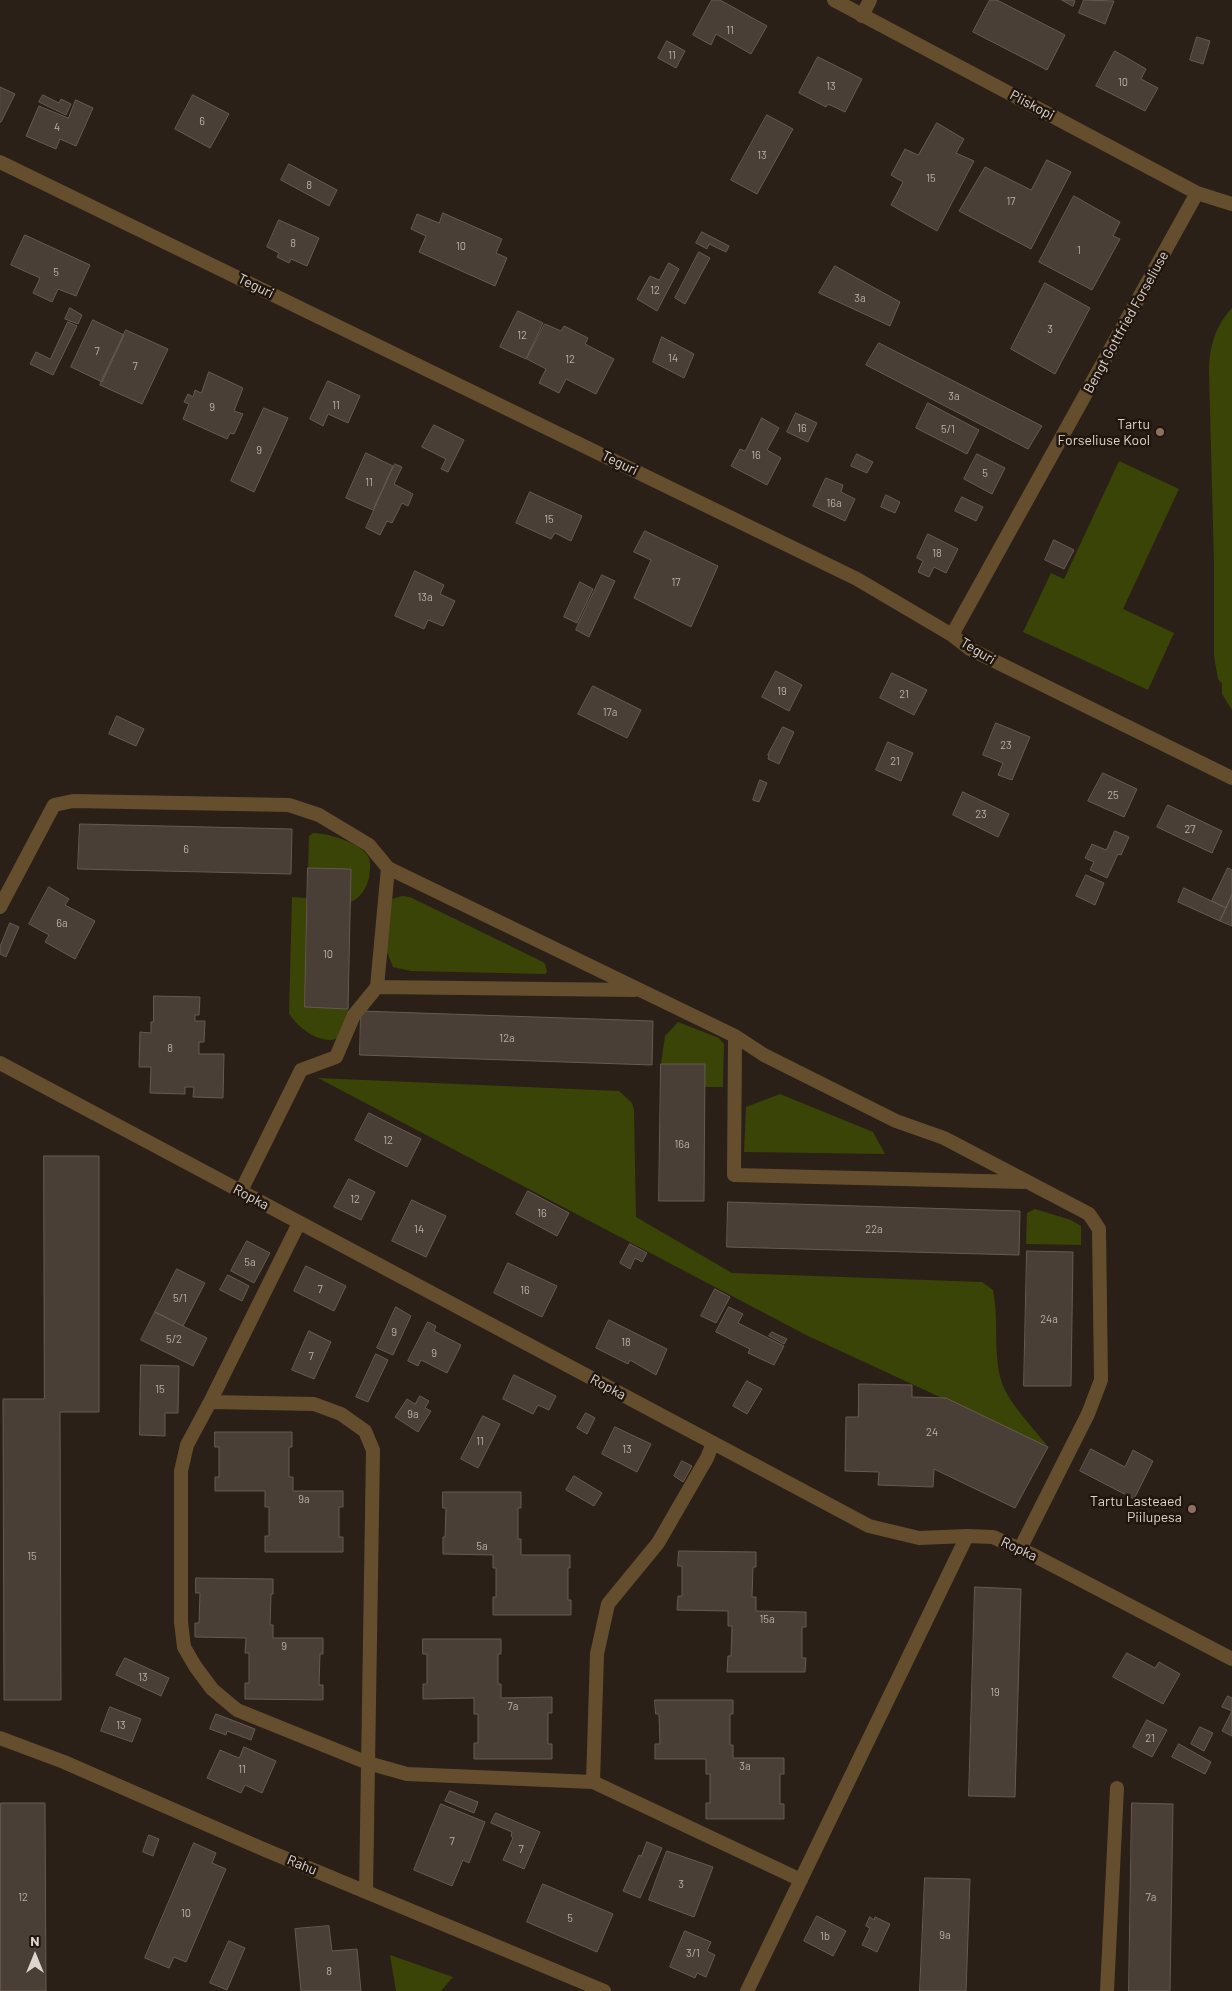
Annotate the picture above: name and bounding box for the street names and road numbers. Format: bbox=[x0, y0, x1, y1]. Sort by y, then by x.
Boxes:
street label: Piiskopi bbox=[1007, 86, 1057, 124]
street label: Bengt Gottfried Forseliuse bbox=[1080, 248, 1172, 396]
street label: Teguri bbox=[235, 270, 277, 302]
street label: Teguri bbox=[599, 447, 641, 479]
street label: Teguri bbox=[957, 634, 999, 668]
street label: Ropka bbox=[230, 1181, 272, 1213]
street label: Ropka bbox=[587, 1371, 629, 1403]
street label: Ropka bbox=[998, 1533, 1040, 1565]
street label: Rahu bbox=[285, 1851, 319, 1879]

